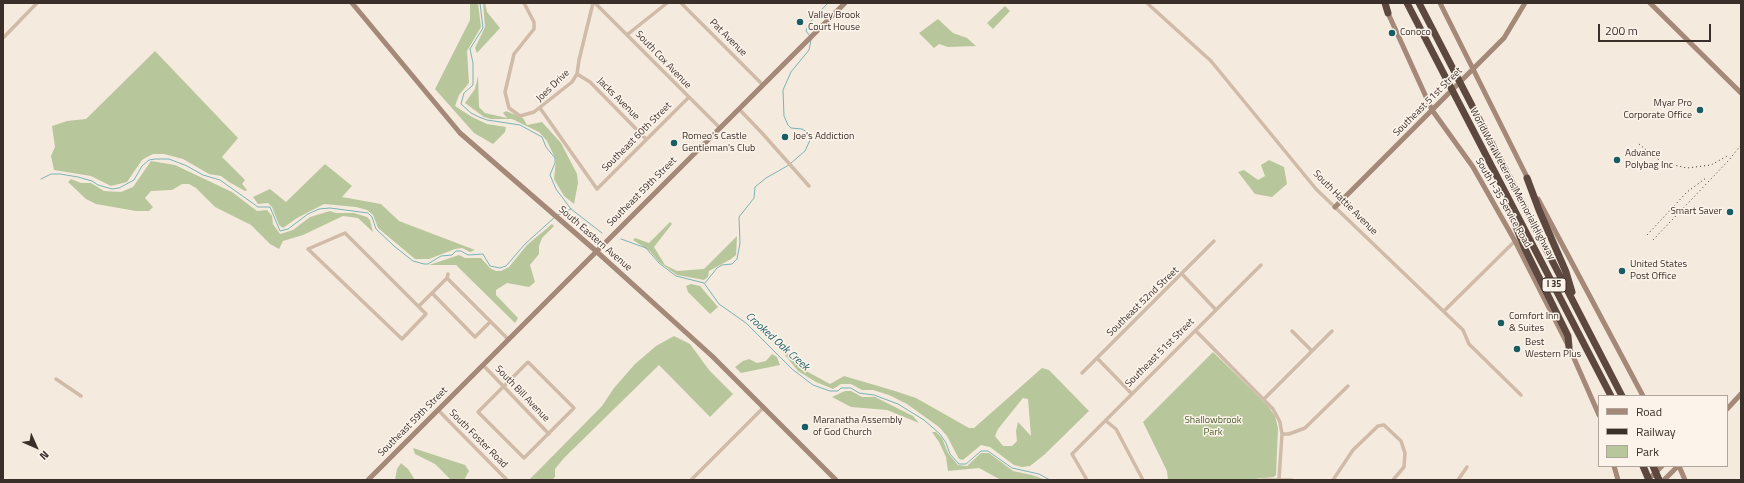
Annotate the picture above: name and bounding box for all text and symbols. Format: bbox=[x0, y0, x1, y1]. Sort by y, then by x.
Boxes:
place label: Valley Brook Court House bbox=[808, 10, 860, 34]
scale bar bbox=[1600, 16, 1713, 42]
street label: Pat Avenue bbox=[707, 17, 749, 59]
marker: Valley Brook Court House bbox=[795, 17, 805, 27]
text: 200 m bbox=[1605, 21, 1638, 40]
place label: Conoco bbox=[1400, 27, 1431, 39]
marker: Conoco bbox=[1387, 28, 1397, 38]
street label: South Cox Avenue bbox=[632, 29, 694, 91]
street label: Southeast 51st Street bbox=[1391, 65, 1465, 139]
street label: Joes Drive bbox=[534, 67, 572, 105]
street label: Jacks Avenue bbox=[594, 75, 642, 123]
place label: Myar Pro Corporate Office bbox=[1623, 98, 1692, 122]
street label: Southeast 60th Street bbox=[600, 100, 674, 174]
marker: Myar Pro Corporate Office bbox=[1695, 105, 1705, 115]
street label: World War I Veterans Memorial Highway bbox=[1467, 106, 1557, 262]
place label: Romeo's Castle Gentleman's Club bbox=[682, 131, 755, 154]
place label: Joe's Addiction bbox=[793, 131, 854, 143]
marker: Joe's Addiction bbox=[780, 132, 790, 142]
marker: Romeo's Castle Gentleman's Club bbox=[669, 138, 679, 148]
place label: Advance Polybag Inc bbox=[1625, 148, 1673, 172]
street label: Southeast 59th Street bbox=[605, 155, 679, 229]
marker: Advance Polybag Inc bbox=[1612, 155, 1622, 165]
street label: South I-35 Service Road bbox=[1472, 156, 1534, 250]
street label: South Hattie Avenue bbox=[1310, 168, 1380, 238]
street label: South Eastern Avenue bbox=[556, 204, 634, 274]
place label: Smart Saver bbox=[1670, 206, 1722, 218]
marker: Smart Saver bbox=[1725, 207, 1735, 217]
place label: United States Post Office bbox=[1630, 259, 1687, 282]
street label: Southeast 52nd Street bbox=[1105, 265, 1181, 339]
marker: United States Post Office bbox=[1617, 266, 1627, 276]
road number: I 35 bbox=[1542, 278, 1566, 292]
water label: Crooked Oak Creek bbox=[742, 310, 812, 374]
place label: Comfort Inn & Suites bbox=[1509, 311, 1559, 334]
street label: Southeast 51st Street bbox=[1123, 316, 1197, 390]
marker: Comfort Inn & Suites bbox=[1496, 318, 1506, 328]
place label: Best Western Plus bbox=[1525, 337, 1581, 360]
marker: Best Western Plus bbox=[1512, 344, 1522, 354]
street label: South Bill Avenue bbox=[492, 363, 552, 425]
street label: Southeast 59th Street bbox=[376, 385, 450, 459]
legend bbox=[1598, 395, 1728, 467]
text: Road bbox=[1636, 402, 1662, 421]
street label: South Foster Road bbox=[446, 407, 510, 471]
place label: Maranatha Assembly of God Church bbox=[813, 415, 902, 438]
park label: Shallowbrook Park bbox=[1184, 415, 1242, 438]
marker: Maranatha Assembly of God Church bbox=[800, 422, 810, 432]
text: Railway bbox=[1636, 422, 1676, 441]
north arrow bbox=[16, 427, 56, 467]
text: Park bbox=[1636, 442, 1659, 461]
text: N bbox=[36, 447, 53, 464]

